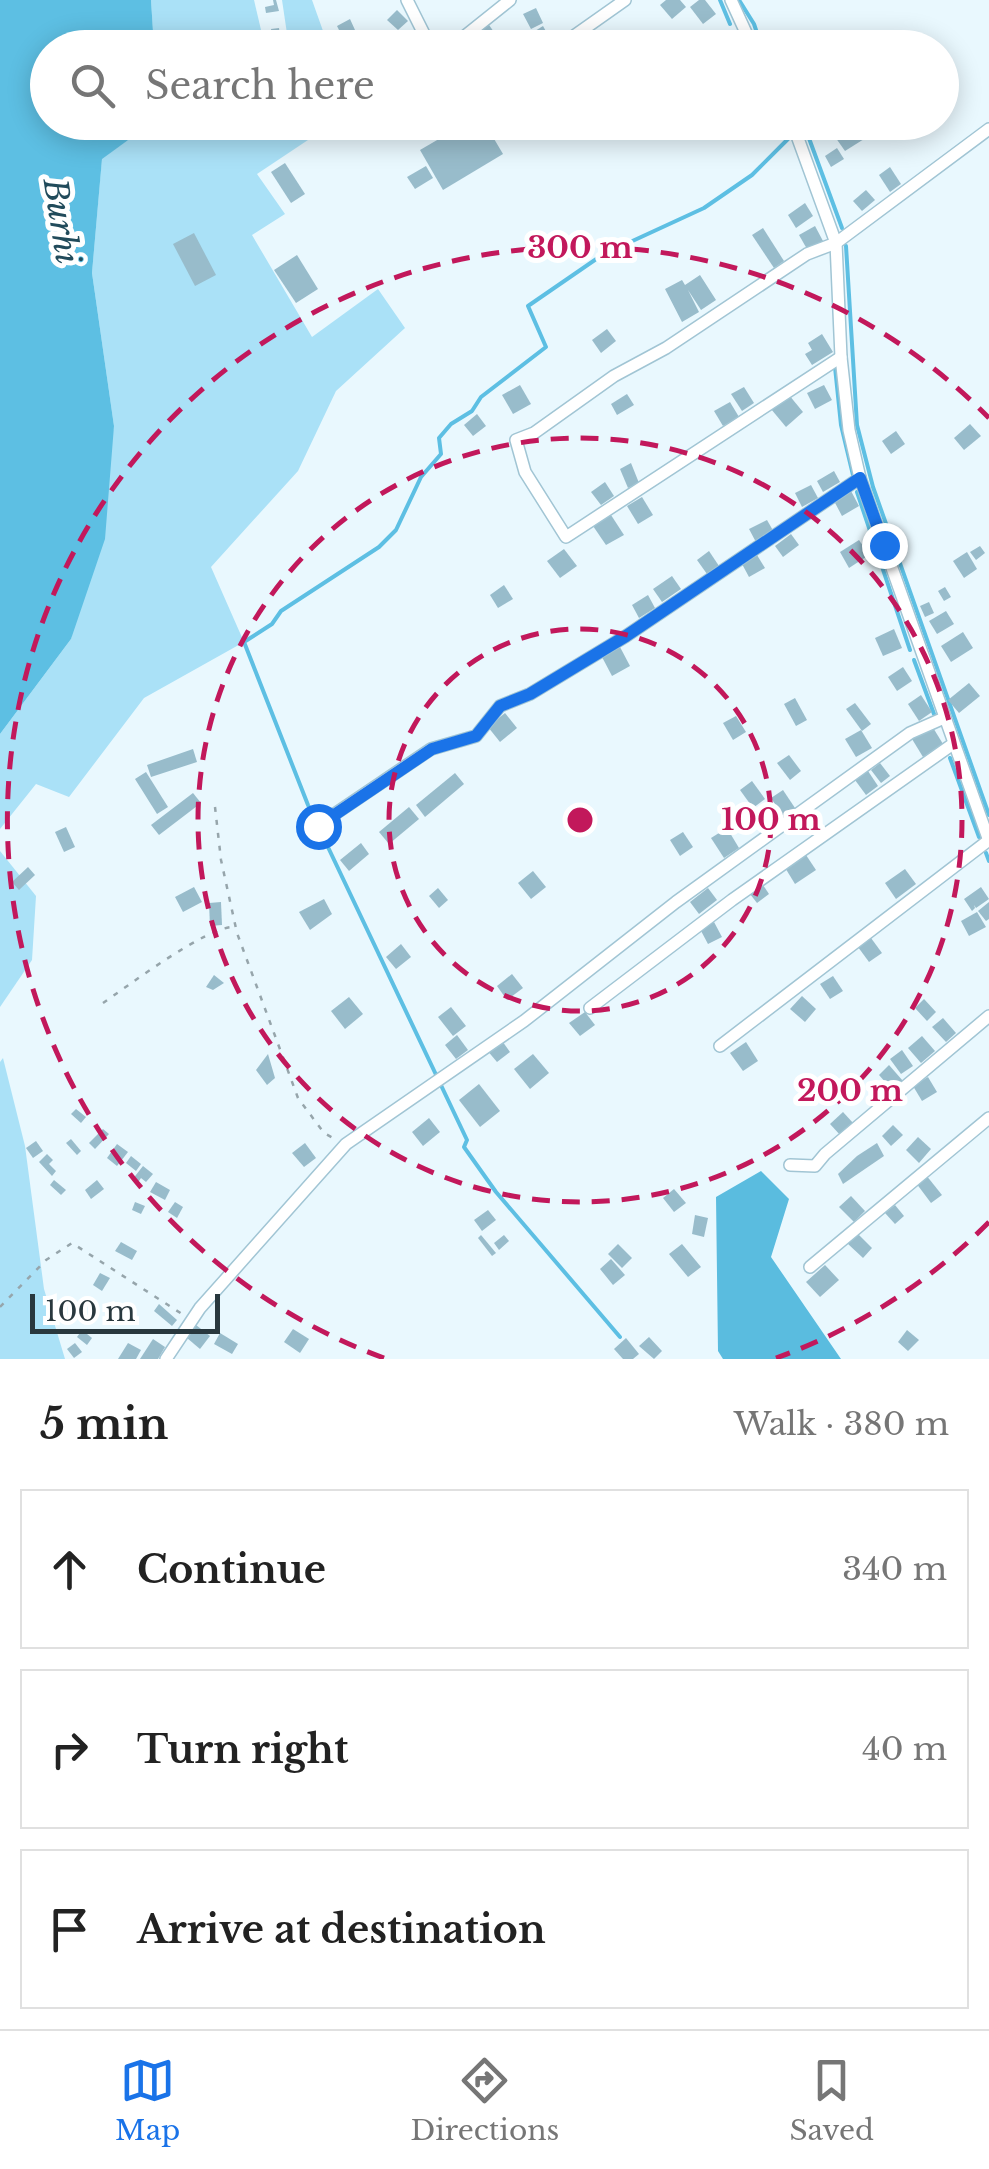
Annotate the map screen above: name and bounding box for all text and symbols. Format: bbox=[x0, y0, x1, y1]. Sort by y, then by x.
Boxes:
search box bbox=[30, 30, 959, 140]
icon: search bbox=[65, 58, 120, 113]
text: Search here bbox=[145, 62, 375, 109]
water label: Burhi bbox=[34, 174, 87, 267]
text: 300 m bbox=[527, 229, 633, 266]
route end bbox=[862, 523, 908, 569]
text: 100 m bbox=[721, 801, 821, 838]
centre of rings bbox=[562, 802, 598, 838]
route start bbox=[296, 804, 342, 850]
text: 200 m bbox=[797, 1072, 903, 1109]
scale bar bbox=[30, 1289, 220, 1334]
text: 100 m bbox=[45, 1294, 136, 1329]
text: 5 min bbox=[40, 1398, 168, 1450]
text: Walk · 380 m bbox=[734, 1404, 949, 1444]
icon: ahead bbox=[42, 1542, 97, 1597]
text: Continue bbox=[137, 1546, 326, 1593]
text: 340 m bbox=[842, 1549, 947, 1589]
icon: right bbox=[42, 1722, 97, 1777]
text: Turn right bbox=[137, 1726, 348, 1773]
text: 40 m bbox=[862, 1729, 947, 1769]
icon: arrive bbox=[42, 1902, 97, 1957]
text: Arrive at destination bbox=[137, 1906, 546, 1953]
tab: Map bbox=[115, 2053, 180, 2148]
tab: Directions bbox=[410, 2053, 559, 2148]
tab: Saved bbox=[789, 2053, 874, 2148]

